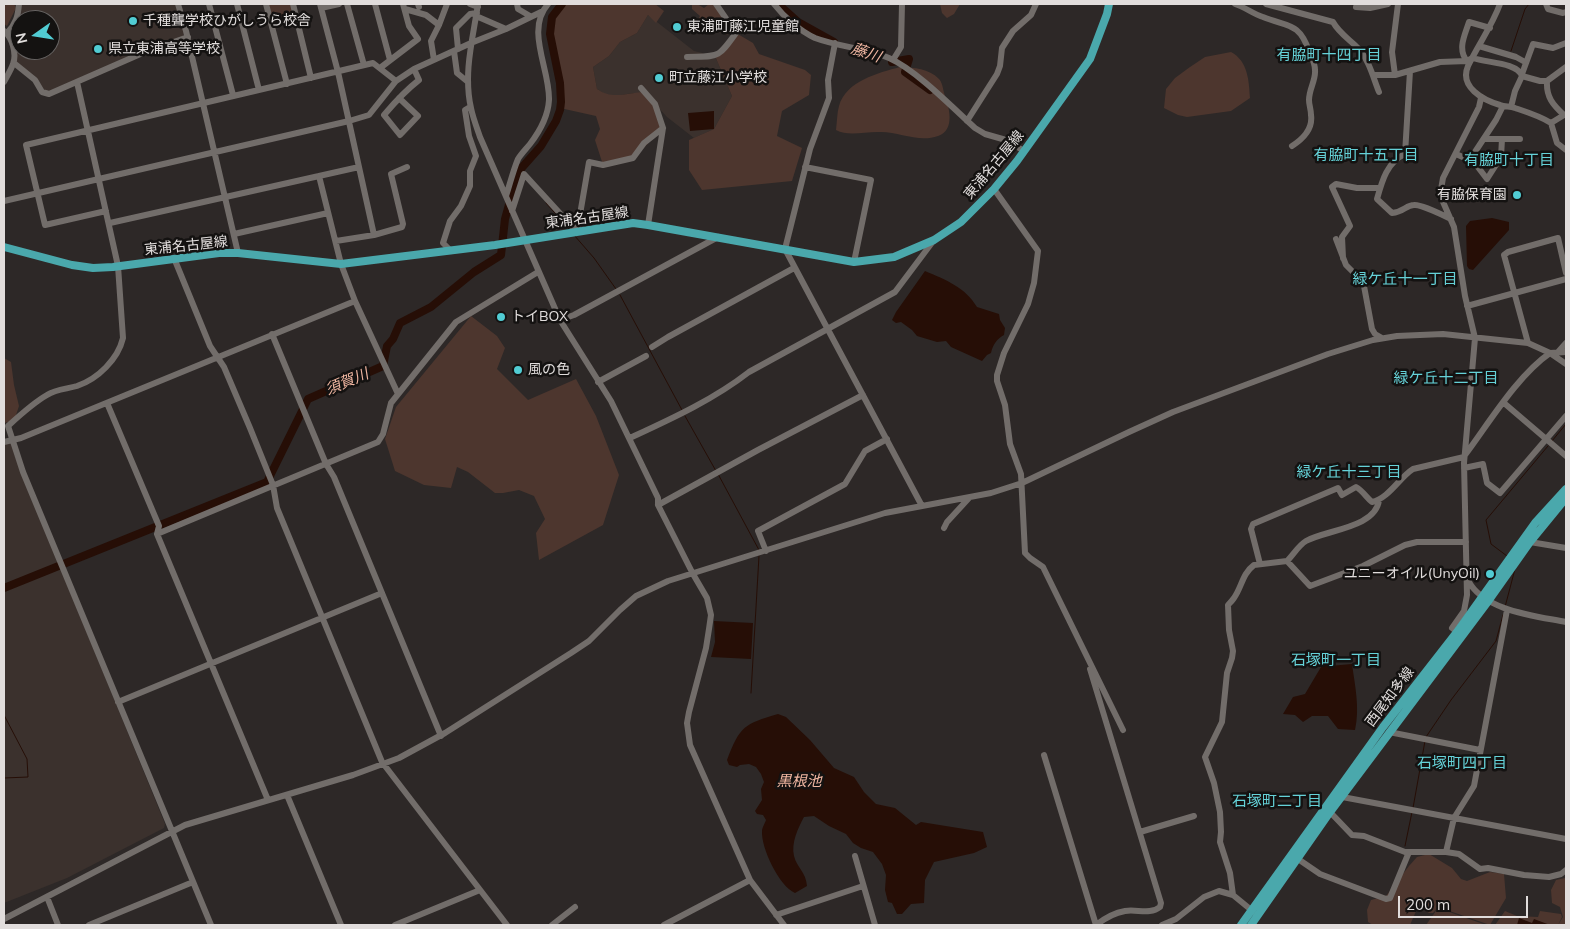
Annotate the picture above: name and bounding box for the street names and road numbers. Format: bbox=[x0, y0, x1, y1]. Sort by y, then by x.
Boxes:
street label: 東浦名古屋線 bbox=[961, 127, 1027, 203]
street label: 東浦名古屋線 bbox=[544, 204, 630, 232]
street label: 東浦名古屋線 bbox=[143, 233, 229, 259]
street label: 西尾知多線 bbox=[1362, 664, 1418, 730]

